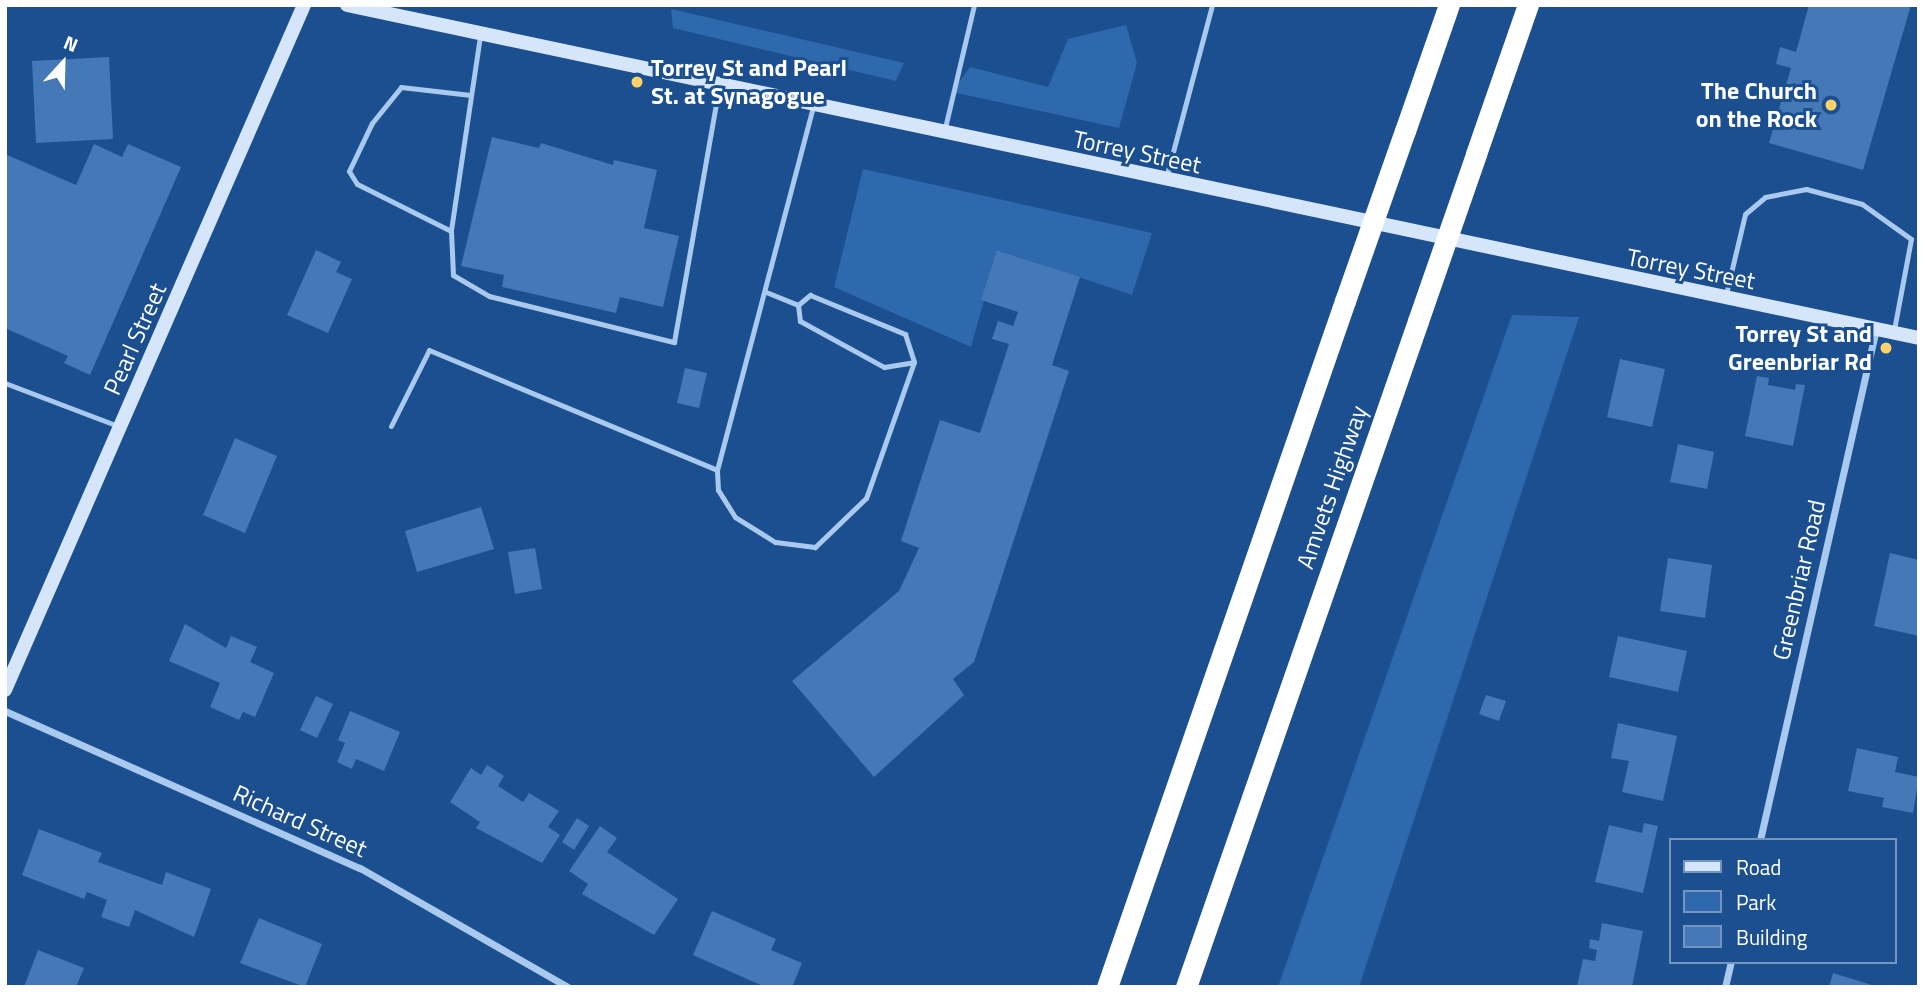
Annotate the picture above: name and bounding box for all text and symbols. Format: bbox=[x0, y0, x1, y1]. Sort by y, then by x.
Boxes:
text: N bbox=[60, 27, 83, 59]
north arrow bbox=[28, 28, 98, 98]
place label: Torrey St and Pearl St. at Synagogue bbox=[651, 54, 847, 110]
marker: Torrey St and Pearl St. at Synagogue bbox=[629, 74, 645, 90]
place label: The Church on the Rock bbox=[1696, 77, 1817, 133]
marker: The Church on the Rock bbox=[1823, 97, 1839, 113]
street label: Torrey Street bbox=[1070, 124, 1204, 180]
street label: Torrey Street bbox=[1624, 242, 1758, 296]
street label: Pearl Street bbox=[98, 279, 172, 399]
place label: Torrey St and Greenbriar Rd bbox=[1728, 320, 1872, 376]
marker: Torrey St and Greenbriar Rd bbox=[1878, 340, 1894, 356]
street label: Amvets Highway bbox=[1291, 402, 1373, 572]
street label: Greenbriar Road bbox=[1767, 497, 1831, 663]
street label: Richard Street bbox=[229, 779, 371, 863]
legend bbox=[1668, 838, 1896, 964]
text: Road bbox=[1736, 851, 1781, 883]
text: Park bbox=[1736, 886, 1776, 918]
text: Building bbox=[1736, 921, 1807, 953]

